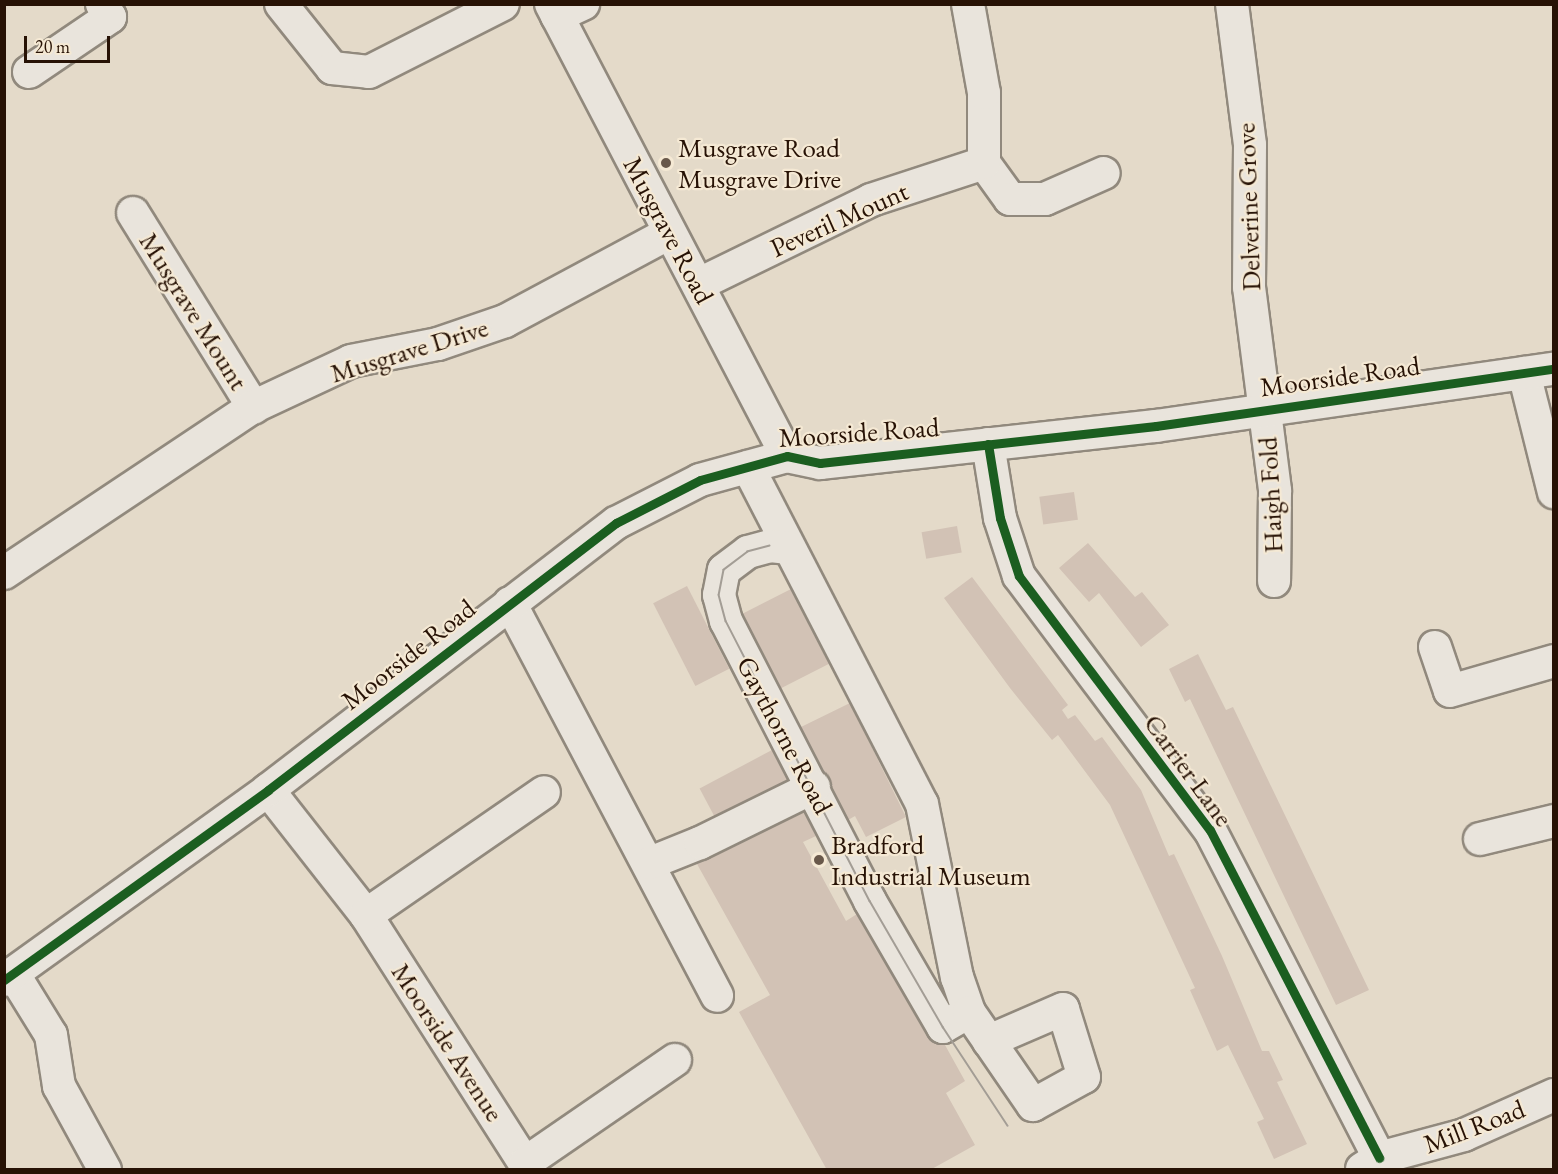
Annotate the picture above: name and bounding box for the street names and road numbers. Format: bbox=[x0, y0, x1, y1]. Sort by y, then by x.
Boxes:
street label: Delverine Grove bbox=[1229, 122, 1267, 292]
street label: Musgrave Road bbox=[617, 151, 721, 309]
street label: Peveril Mount bbox=[765, 174, 913, 264]
street label: Musgrave Mount bbox=[133, 226, 255, 396]
street label: Musgrave Drive bbox=[326, 311, 492, 389]
street label: Moorside Road bbox=[1258, 349, 1422, 403]
street label: Moorside Road bbox=[778, 410, 940, 454]
street label: Haigh Fold bbox=[1251, 436, 1289, 554]
street label: Moorside Road bbox=[335, 592, 481, 716]
street label: Gaythorne Road bbox=[730, 651, 840, 819]
street label: Carrier Lane bbox=[1137, 708, 1241, 832]
street label: Moorside Avenue bbox=[385, 957, 511, 1127]
street label: Mill Road bbox=[1419, 1092, 1529, 1160]

